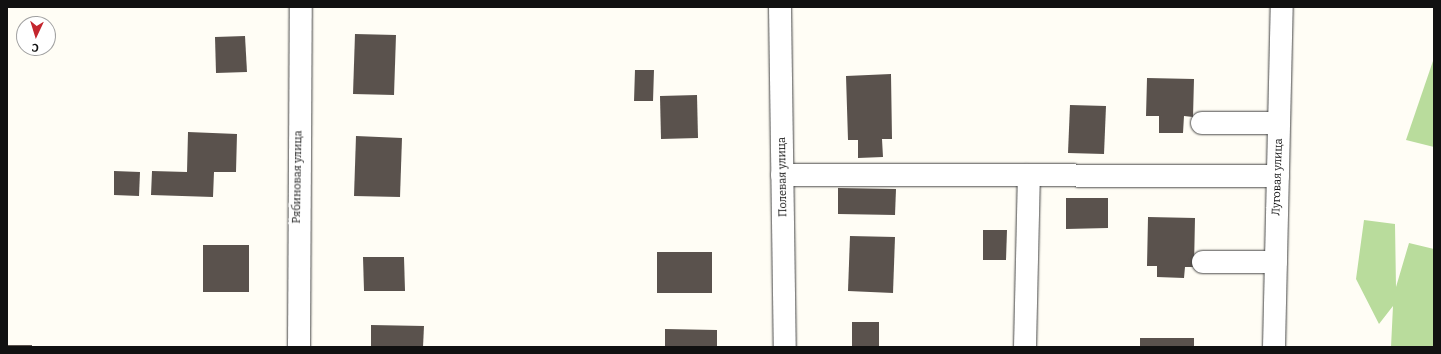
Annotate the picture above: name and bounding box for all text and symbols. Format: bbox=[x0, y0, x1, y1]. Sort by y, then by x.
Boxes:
north arrow bbox=[16, 16, 56, 56]
text: С bbox=[31, 41, 39, 54]
street label: Рябиновая улица bbox=[291, 130, 305, 224]
street label: Полевая улица bbox=[776, 137, 790, 217]
street label: Луговая улица bbox=[1270, 138, 1286, 216]

